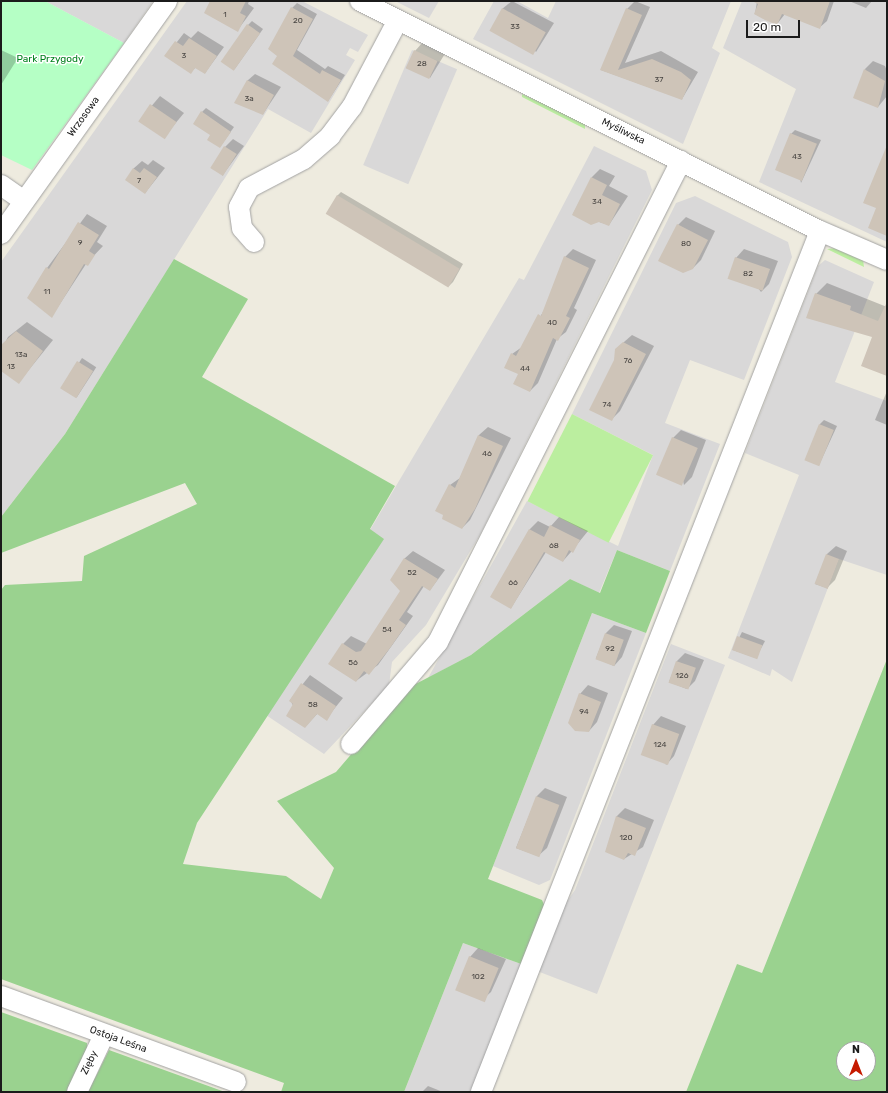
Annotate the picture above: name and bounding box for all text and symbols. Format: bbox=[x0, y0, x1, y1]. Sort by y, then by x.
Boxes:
house number: 1 bbox=[223, 10, 227, 20]
scale bar bbox=[748, 12, 802, 38]
house number: 20 bbox=[293, 16, 303, 26]
text: 20 m bbox=[753, 20, 781, 34]
house number: 33 bbox=[510, 22, 520, 32]
house number: 3 bbox=[182, 51, 186, 61]
park label: Park Przygody bbox=[16, 54, 84, 66]
house number: 28 bbox=[417, 59, 427, 69]
house number: 37 bbox=[655, 75, 663, 85]
house number: 3a bbox=[244, 94, 254, 104]
street label: Wrzosowa bbox=[65, 95, 103, 139]
street label: Myśliwska bbox=[599, 116, 647, 148]
house number: 43 bbox=[792, 152, 802, 162]
house number: 7 bbox=[137, 176, 141, 186]
house number: 34 bbox=[592, 197, 602, 207]
house number: 9 bbox=[78, 238, 82, 248]
house number: 80 bbox=[681, 239, 691, 249]
house number: 82 bbox=[743, 269, 753, 279]
house number: 11 bbox=[44, 287, 50, 297]
house number: 40 bbox=[547, 318, 557, 328]
house number: 13a bbox=[15, 350, 27, 360]
house number: 76 bbox=[624, 356, 632, 366]
house number: 13 bbox=[7, 362, 15, 372]
house number: 44 bbox=[520, 364, 530, 374]
house number: 74 bbox=[603, 400, 611, 410]
house number: 46 bbox=[482, 449, 492, 459]
house number: 68 bbox=[549, 541, 559, 551]
house number: 52 bbox=[407, 568, 417, 578]
house number: 66 bbox=[508, 578, 518, 588]
house number: 54 bbox=[382, 625, 392, 635]
house number: 92 bbox=[605, 644, 615, 654]
house number: 56 bbox=[348, 658, 358, 668]
house number: 126 bbox=[676, 671, 688, 681]
house number: 58 bbox=[308, 700, 318, 710]
house number: 94 bbox=[579, 707, 589, 717]
house number: 124 bbox=[653, 740, 667, 750]
house number: 120 bbox=[619, 833, 633, 843]
house number: 102 bbox=[471, 972, 485, 982]
street label: Ostoja Leśna bbox=[88, 1024, 148, 1056]
north arrow bbox=[836, 1041, 876, 1081]
text: N bbox=[852, 1043, 860, 1056]
street label: Zięby bbox=[79, 1049, 101, 1077]

